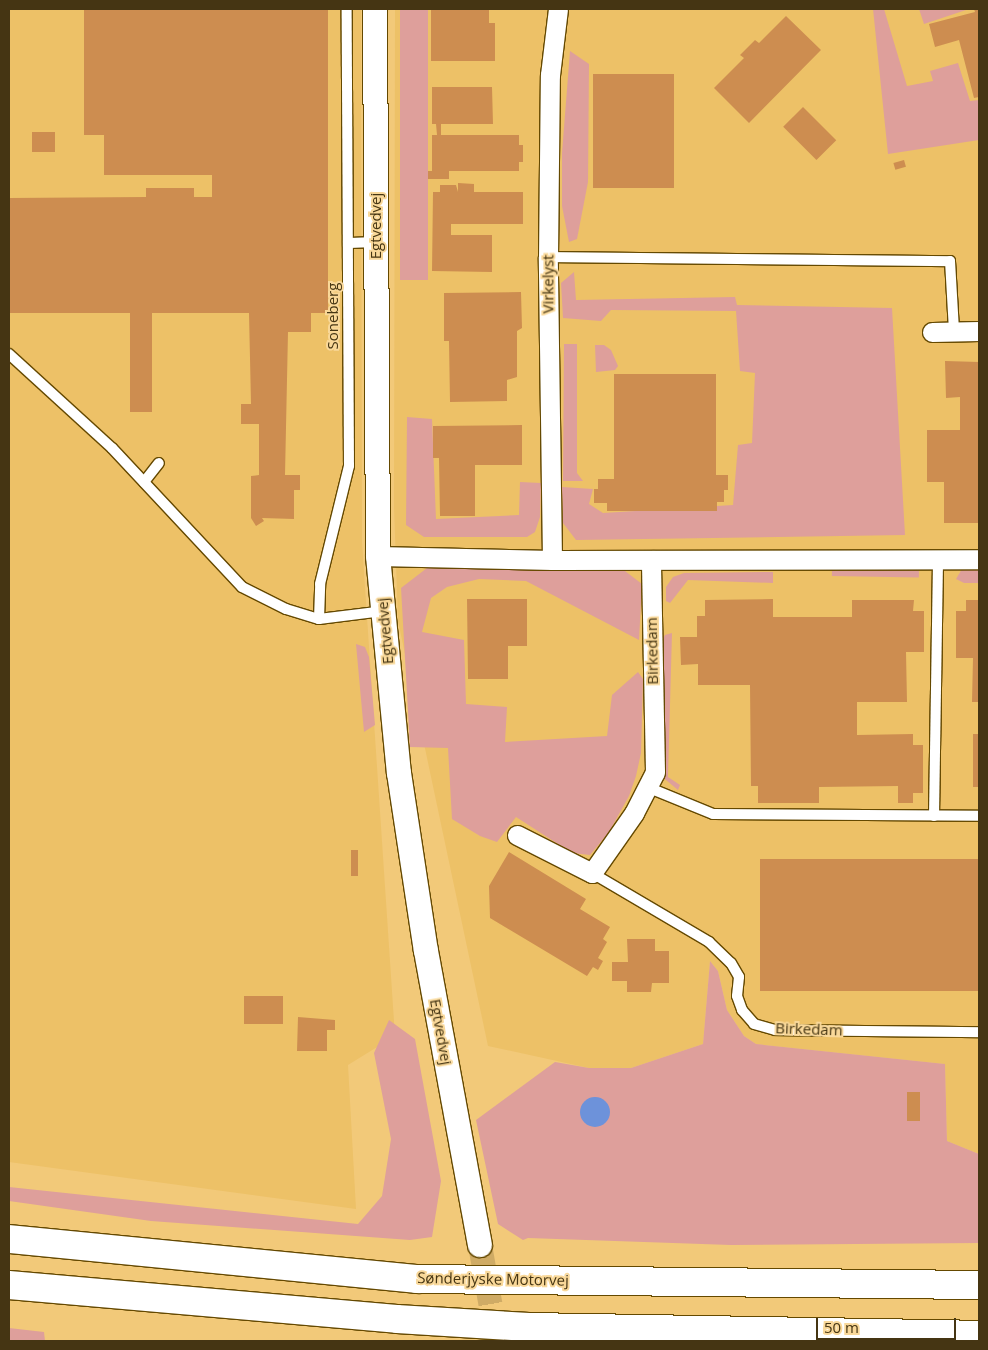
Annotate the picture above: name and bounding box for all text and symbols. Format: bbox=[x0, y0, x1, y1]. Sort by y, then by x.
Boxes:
street label: Egtvedvej bbox=[367, 193, 385, 259]
street label: Virkelyst bbox=[539, 255, 557, 313]
street label: Soneberg bbox=[324, 283, 342, 349]
street label: Egtvedvej bbox=[373, 597, 397, 665]
street label: Birkedam bbox=[642, 617, 662, 685]
street label: Egtvedvej bbox=[426, 998, 456, 1066]
street label: Birkedam bbox=[775, 1019, 843, 1039]
street label: Sønderjyske Motorvej bbox=[417, 1269, 569, 1289]
scale bar bbox=[818, 1308, 958, 1340]
text: 50 m bbox=[824, 1317, 859, 1337]

